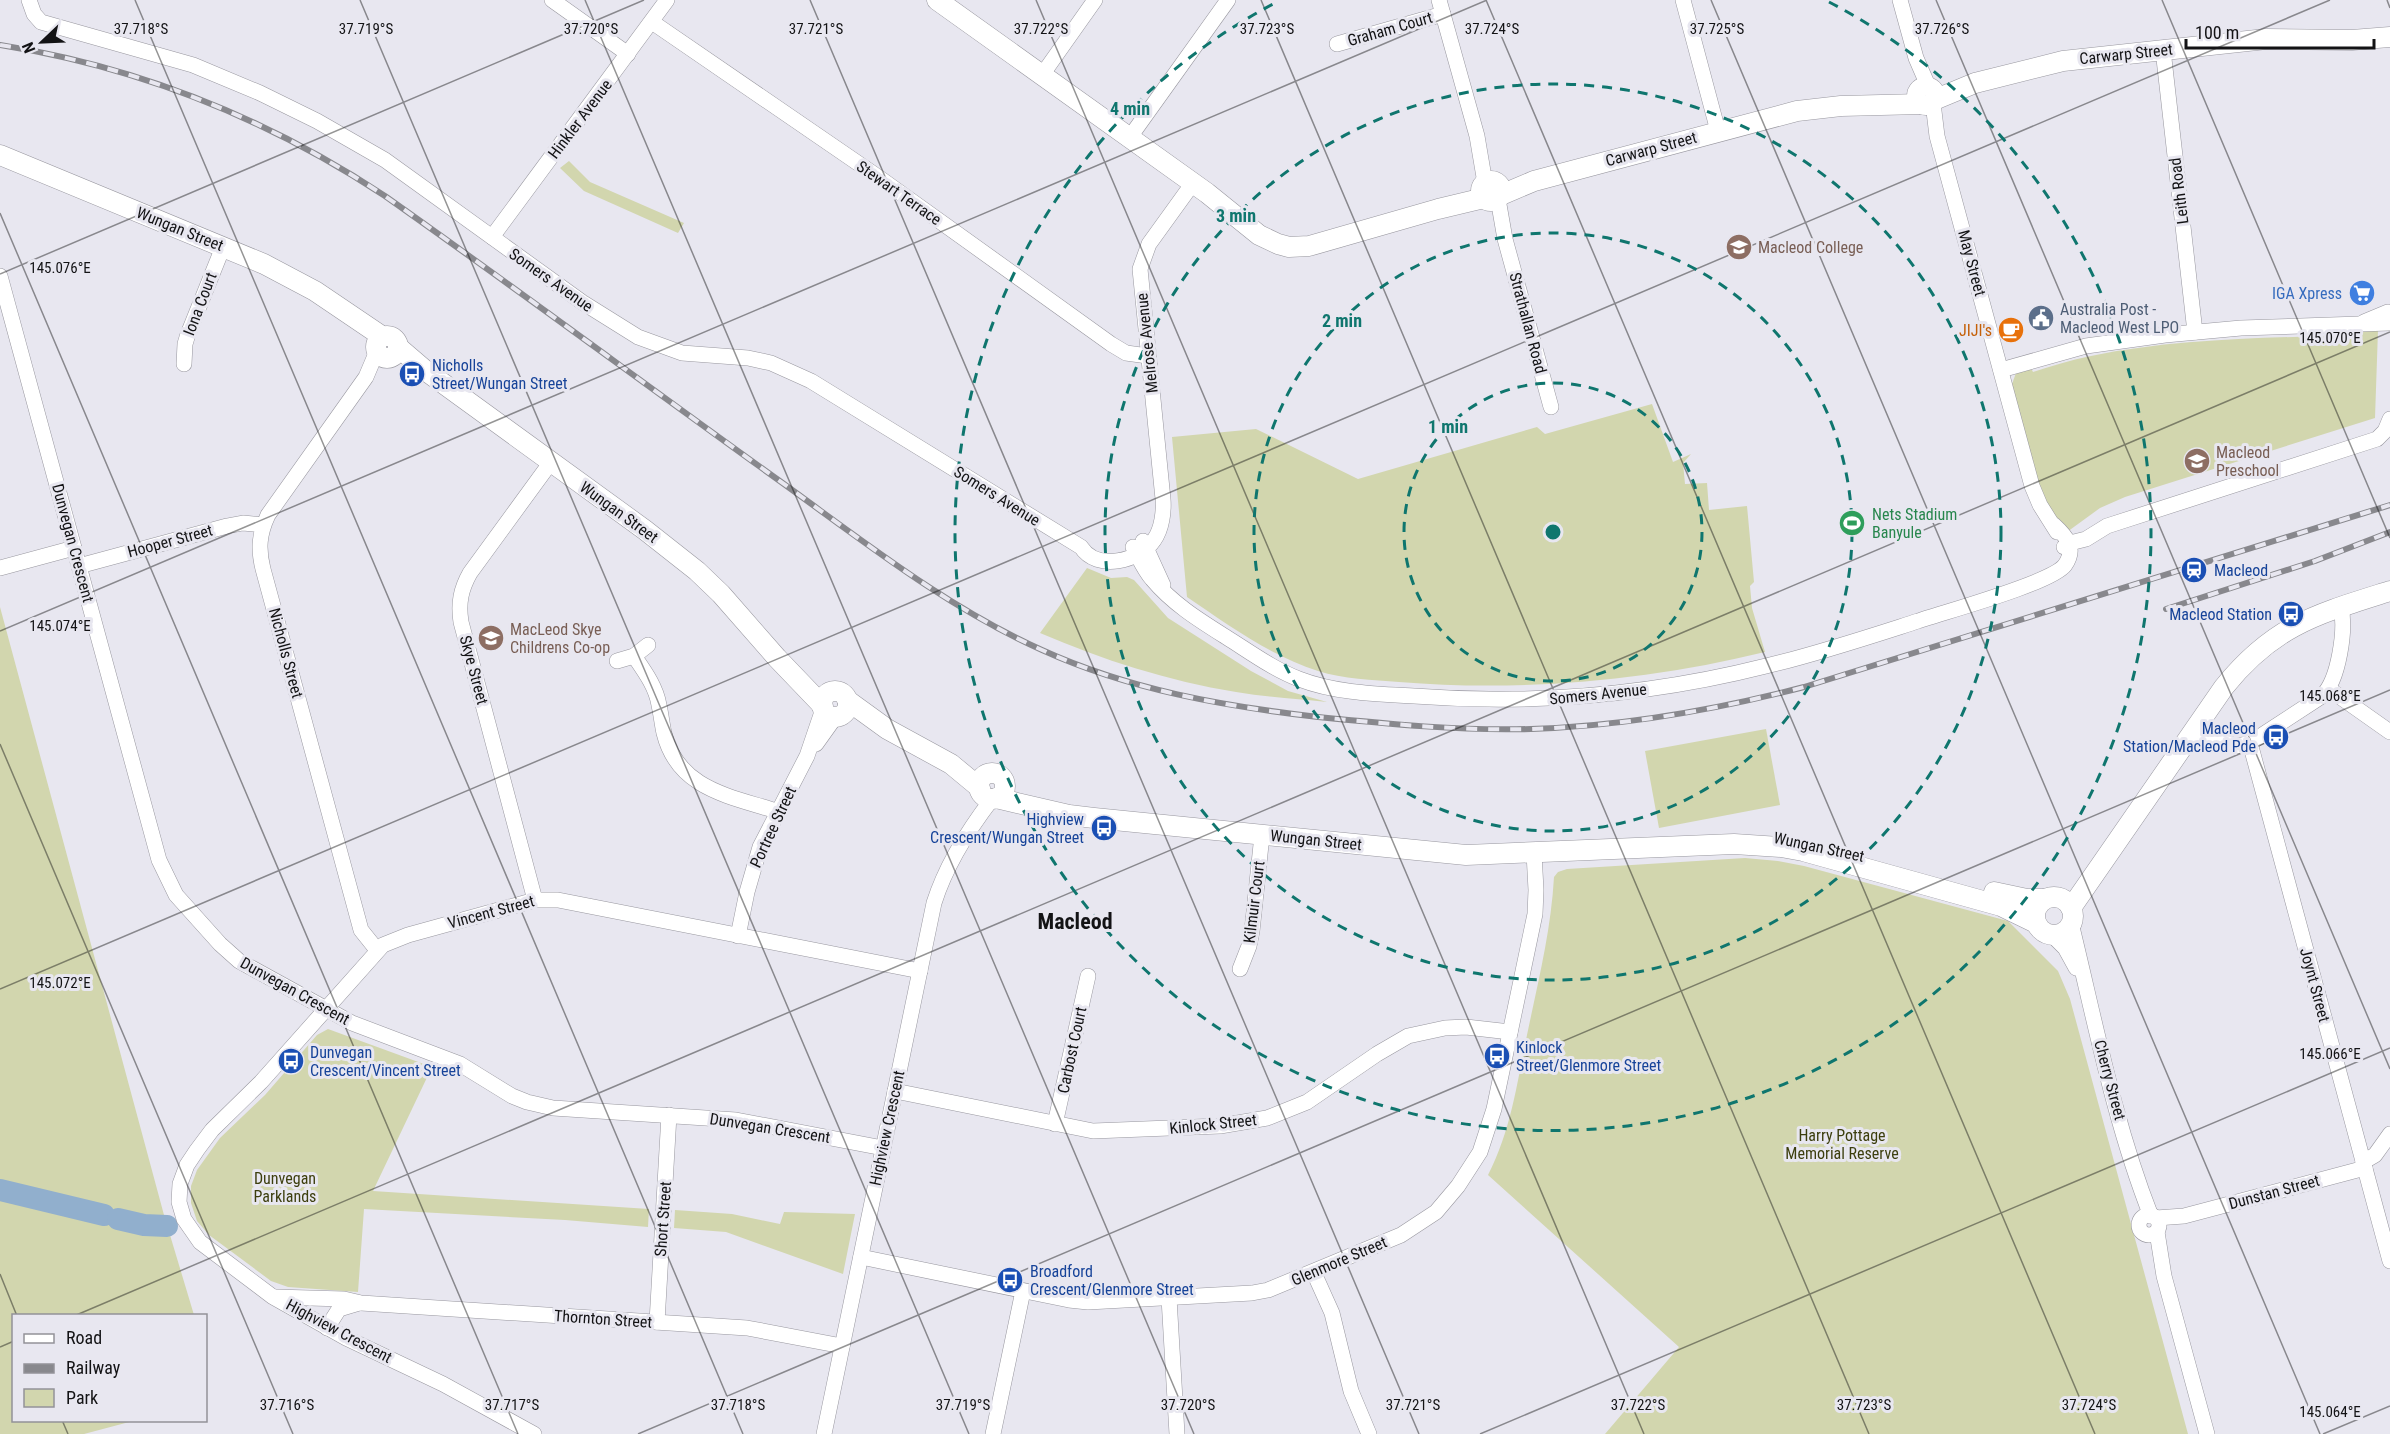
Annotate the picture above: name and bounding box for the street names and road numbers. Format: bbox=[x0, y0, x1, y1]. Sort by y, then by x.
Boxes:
street label: Graham Court bbox=[1345, 8, 1435, 50]
street label: Carwarp Street bbox=[2078, 40, 2174, 68]
street label: Hinkler Avenue bbox=[544, 76, 616, 162]
street label: Carwarp Street bbox=[1603, 128, 1699, 170]
street label: Stewart Terrace bbox=[853, 157, 945, 229]
street label: Leith Road bbox=[2165, 157, 2193, 225]
street label: Wungan Street bbox=[134, 203, 226, 255]
street label: May Street bbox=[1954, 228, 1990, 298]
street label: Somers Avenue bbox=[506, 244, 596, 316]
street label: Iona Court bbox=[179, 270, 221, 338]
street label: Strathallan Road bbox=[1505, 270, 1551, 376]
street label: Melrose Avenue bbox=[1132, 292, 1162, 394]
street label: Somers Avenue bbox=[951, 462, 1043, 530]
street label: Wungan Street bbox=[576, 477, 662, 547]
street label: Dunvegan Crescent bbox=[48, 482, 98, 605]
street label: Hooper Street bbox=[125, 520, 215, 561]
street label: Nicholls Street bbox=[265, 606, 307, 700]
street label: Skye Street bbox=[456, 633, 492, 707]
street label: Somers Avenue bbox=[1548, 679, 1648, 709]
street label: Portree Street bbox=[746, 783, 800, 871]
street label: Wungan Street bbox=[1269, 826, 1363, 854]
street label: Wungan Street bbox=[1772, 828, 1866, 866]
street label: Kilmuir Court bbox=[1240, 859, 1269, 944]
street label: Vincent Street bbox=[446, 891, 537, 933]
street label: Joynt Street bbox=[2296, 946, 2334, 1024]
street label: Dunvegan Crescent bbox=[237, 953, 353, 1029]
street label: Carbost Court bbox=[1054, 1005, 1091, 1095]
street label: Cherry Street bbox=[2090, 1038, 2130, 1122]
street label: Highview Crescent bbox=[866, 1068, 909, 1187]
street label: Dunvegan Crescent bbox=[708, 1109, 832, 1147]
street label: Kinlock Street bbox=[1168, 1110, 1258, 1138]
street label: Dunstan Street bbox=[2227, 1171, 2322, 1213]
street label: Short Street bbox=[651, 1181, 675, 1257]
street label: Glenmore Street bbox=[1288, 1232, 1390, 1290]
street label: Highview Crescent bbox=[283, 1295, 395, 1367]
street label: Thornton Street bbox=[553, 1306, 653, 1332]

